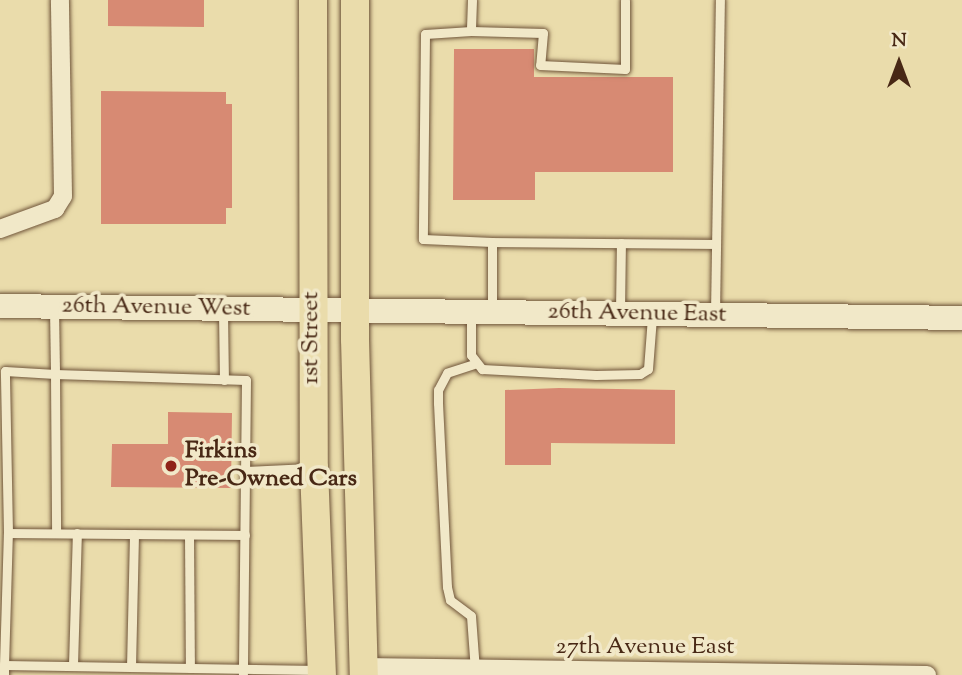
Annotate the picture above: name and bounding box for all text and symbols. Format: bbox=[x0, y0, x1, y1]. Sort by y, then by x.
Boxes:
north arrow bbox=[864, 28, 934, 98]
text: N bbox=[891, 28, 907, 55]
street label: 26th Avenue West bbox=[61, 292, 251, 324]
street label: 1st Street bbox=[298, 292, 326, 384]
street label: 26th Avenue East bbox=[547, 298, 727, 330]
place label: Firkins Pre-Owned Cars bbox=[185, 438, 357, 494]
marker: Firkins Pre-Owned Cars bbox=[163, 458, 179, 474]
street label: 27th Avenue East bbox=[555, 634, 735, 662]

